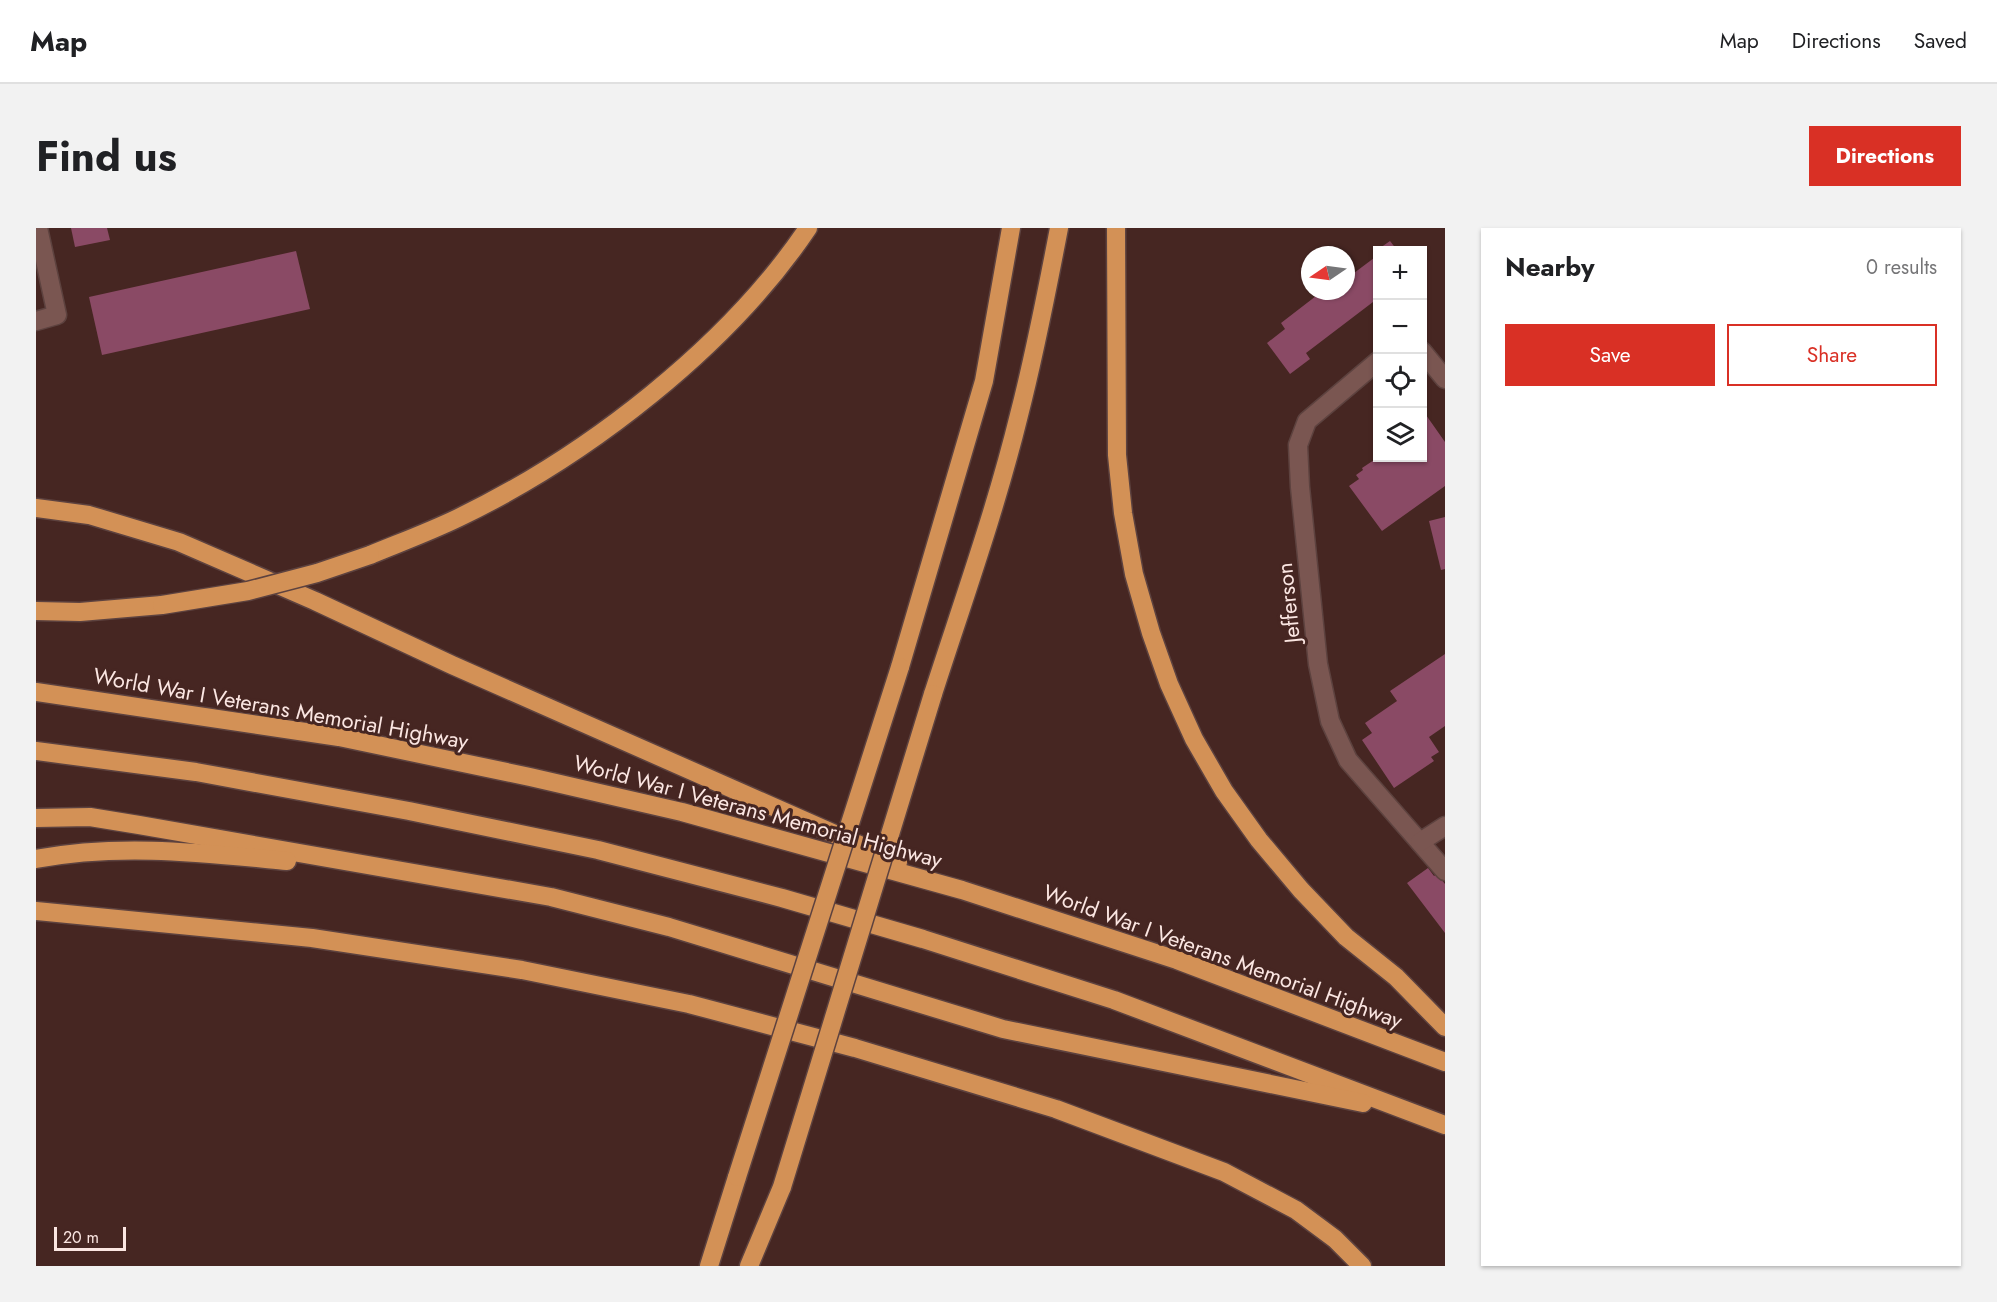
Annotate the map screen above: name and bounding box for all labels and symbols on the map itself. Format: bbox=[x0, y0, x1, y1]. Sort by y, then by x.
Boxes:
north arrow bbox=[1301, 246, 1355, 300]
street label: Jefferson bbox=[1268, 561, 1308, 648]
street label: World War I Veterans Memorial Highway bbox=[91, 659, 471, 757]
street label: World War I Veterans Memorial Highway bbox=[570, 746, 946, 876]
street label: World War I Veterans Memorial Highway bbox=[1039, 876, 1407, 1036]
scale bar bbox=[54, 1224, 126, 1252]

